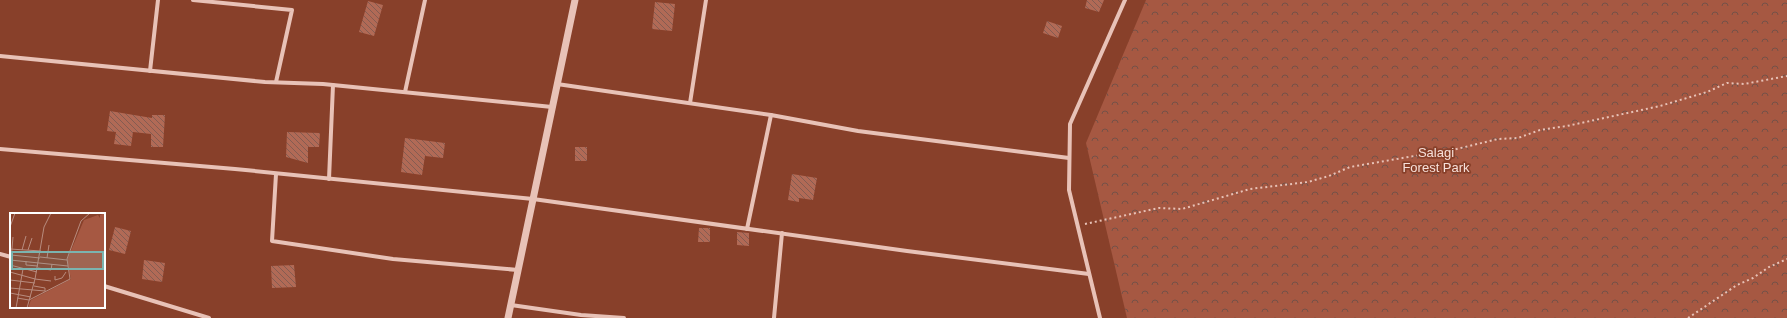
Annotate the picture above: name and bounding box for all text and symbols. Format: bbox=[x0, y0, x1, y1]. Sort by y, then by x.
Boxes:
park label: Salagi Forest Park bbox=[1402, 145, 1470, 175]
inset map bbox=[10, 213, 105, 308]

